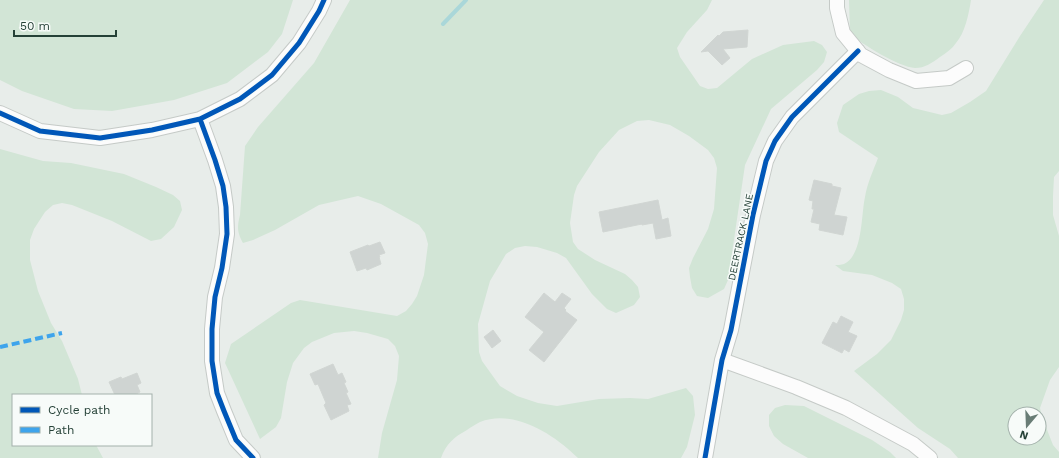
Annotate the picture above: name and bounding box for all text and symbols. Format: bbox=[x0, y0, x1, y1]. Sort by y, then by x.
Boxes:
scale bar bbox=[14, 12, 116, 38]
text: 50 m bbox=[20, 19, 50, 33]
street label: DEERTRACK LANE bbox=[726, 193, 755, 282]
legend bbox=[12, 394, 152, 446]
text: Cycle path bbox=[48, 403, 110, 417]
north arrow bbox=[1007, 406, 1047, 446]
text: Path bbox=[48, 423, 74, 437]
text: N bbox=[1018, 428, 1030, 442]

